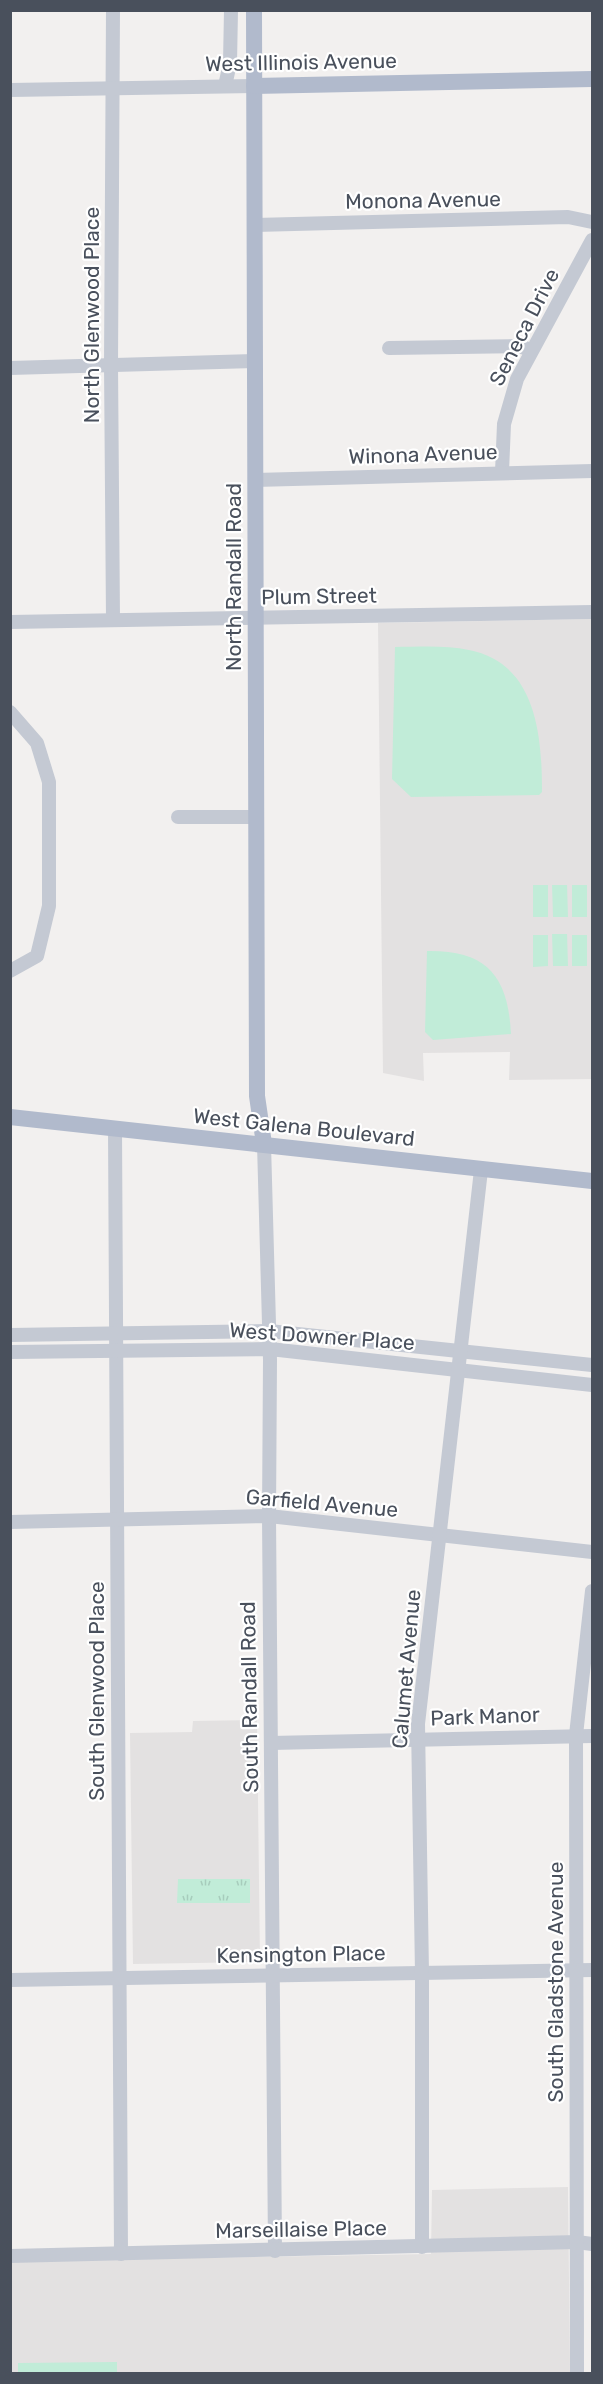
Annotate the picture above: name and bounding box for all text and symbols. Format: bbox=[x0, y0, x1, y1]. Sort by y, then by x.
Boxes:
street label: West Illinois Avenue bbox=[205, 48, 397, 76]
street label: Monona Avenue bbox=[345, 186, 501, 214]
street label: North Glenwood Place bbox=[79, 207, 104, 423]
street label: Seneca Drive bbox=[484, 264, 564, 390]
street label: Winona Avenue bbox=[348, 439, 498, 469]
street label: North Randall Road bbox=[221, 483, 246, 671]
street label: Plum Street bbox=[261, 582, 377, 610]
street label: West Galena Boulevard bbox=[192, 1103, 416, 1151]
street label: West Downer Place bbox=[228, 1317, 416, 1355]
street label: Garfield Avenue bbox=[245, 1484, 399, 1522]
street label: South Glenwood Place bbox=[84, 1581, 109, 1801]
street label: Calumet Avenue bbox=[387, 1588, 425, 1750]
street label: South Randall Road bbox=[235, 1601, 263, 1793]
street label: Park Manor bbox=[430, 1702, 540, 1730]
street label: South Gladstone Avenue bbox=[543, 1862, 568, 2102]
street label: Kensington Place bbox=[216, 1940, 386, 1968]
street label: Marseillaise Place bbox=[215, 2215, 387, 2243]

